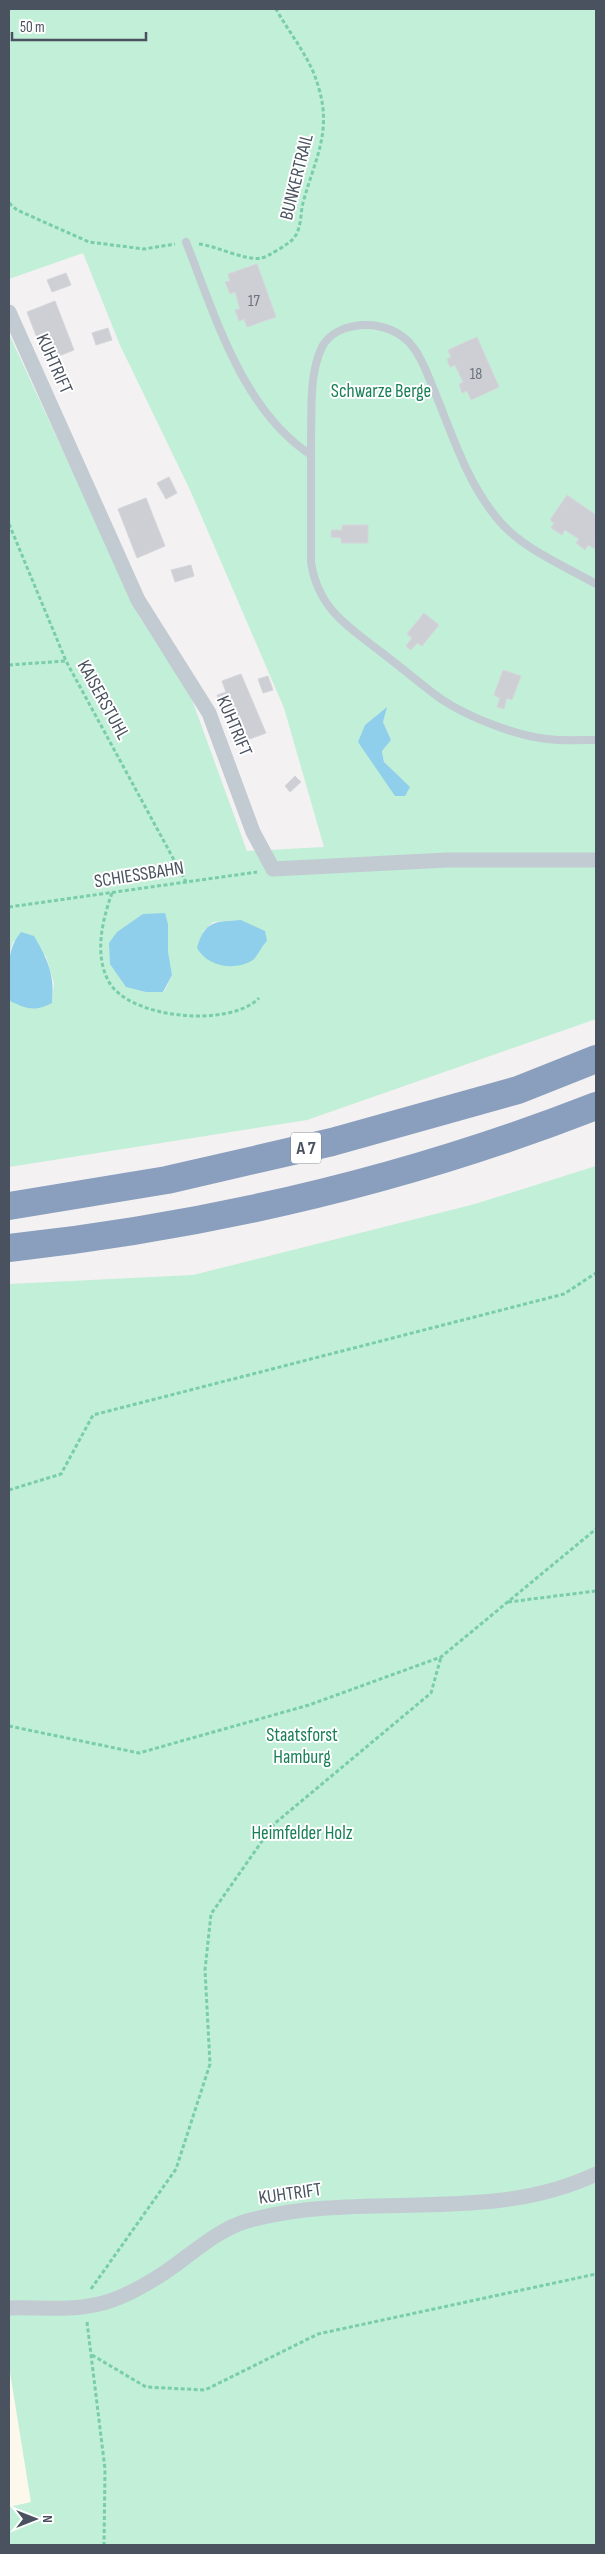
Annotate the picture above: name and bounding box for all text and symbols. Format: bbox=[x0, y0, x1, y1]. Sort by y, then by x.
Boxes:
scale bar bbox=[12, 10, 146, 42]
text: 50 m bbox=[20, 18, 45, 37]
street label: BUNKERTRAIL bbox=[275, 132, 319, 222]
house number: 17 bbox=[248, 292, 261, 311]
street label: KUHTRIFT bbox=[31, 330, 77, 398]
house number: 18 bbox=[470, 365, 482, 384]
park label: Schwarze Berge bbox=[331, 380, 431, 403]
street label: KAISERSTUHL bbox=[72, 656, 134, 744]
street label: KUHTRIFT bbox=[211, 692, 257, 760]
street label: SCHIESSBAHN bbox=[93, 857, 185, 893]
road number: A 7 bbox=[291, 1132, 321, 1164]
park label: Staatsforst Hamburg bbox=[266, 1724, 338, 1769]
park label: Heimfelder Holz bbox=[251, 1822, 353, 1845]
street label: KUHTRIFT bbox=[257, 2178, 323, 2210]
north arrow bbox=[10, 2494, 60, 2544]
text: N bbox=[39, 2515, 56, 2523]

